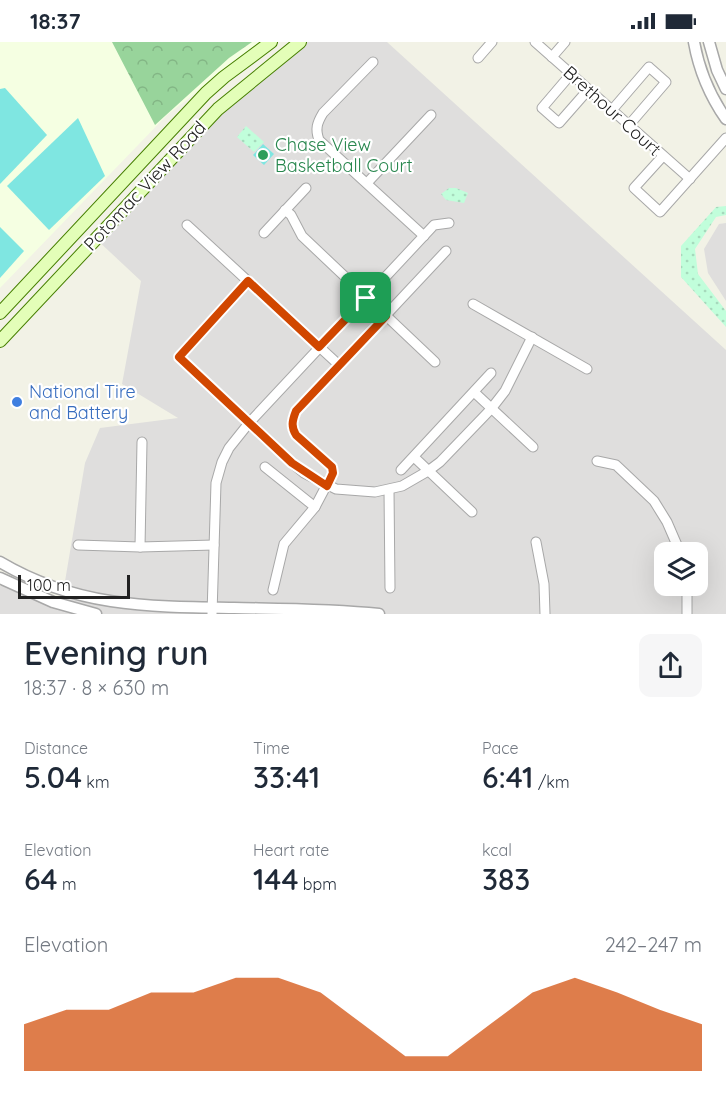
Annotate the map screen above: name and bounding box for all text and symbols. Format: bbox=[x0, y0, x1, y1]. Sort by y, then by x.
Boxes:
text: 18:37 bbox=[30, 7, 81, 35]
street label: Brethour Court bbox=[559, 61, 666, 161]
street label: Potomac View Road bbox=[79, 116, 211, 255]
place label: Chase View Basketball Court bbox=[275, 133, 412, 177]
marker: Chase View Basketball Court bbox=[256, 148, 270, 162]
pin bbox=[340, 272, 391, 323]
icon: arrive bbox=[349, 281, 382, 314]
place label: National Tire and Battery bbox=[29, 380, 136, 424]
marker: National Tire and Battery bbox=[10, 395, 24, 409]
map controls bbox=[654, 542, 708, 596]
button: layers bbox=[654, 542, 708, 596]
scale bar bbox=[18, 572, 130, 600]
text: 100 m bbox=[27, 575, 71, 595]
text: Evening run bbox=[24, 632, 209, 673]
button: share bbox=[639, 634, 702, 697]
text: 18:37 · 8 × 630 m bbox=[24, 675, 169, 700]
text: Distance bbox=[24, 738, 88, 758]
text: Time bbox=[253, 738, 290, 758]
text: Pace bbox=[482, 738, 518, 758]
text: 5.04 bbox=[24, 758, 82, 796]
text: 33:41 bbox=[253, 758, 320, 796]
text: 6:41 bbox=[482, 758, 534, 796]
text: km bbox=[82, 772, 110, 792]
text: /km bbox=[534, 772, 570, 792]
text: Elevation bbox=[24, 840, 91, 860]
text: Heart rate bbox=[253, 840, 329, 860]
text: kcal bbox=[482, 840, 512, 860]
text: 64 bbox=[24, 860, 58, 898]
text: 144 bbox=[253, 860, 298, 898]
text: 383 bbox=[482, 860, 530, 898]
text: m bbox=[58, 874, 77, 894]
text: bpm bbox=[298, 874, 337, 894]
text: Elevation bbox=[24, 932, 108, 957]
text: 242–247 m bbox=[605, 932, 702, 957]

